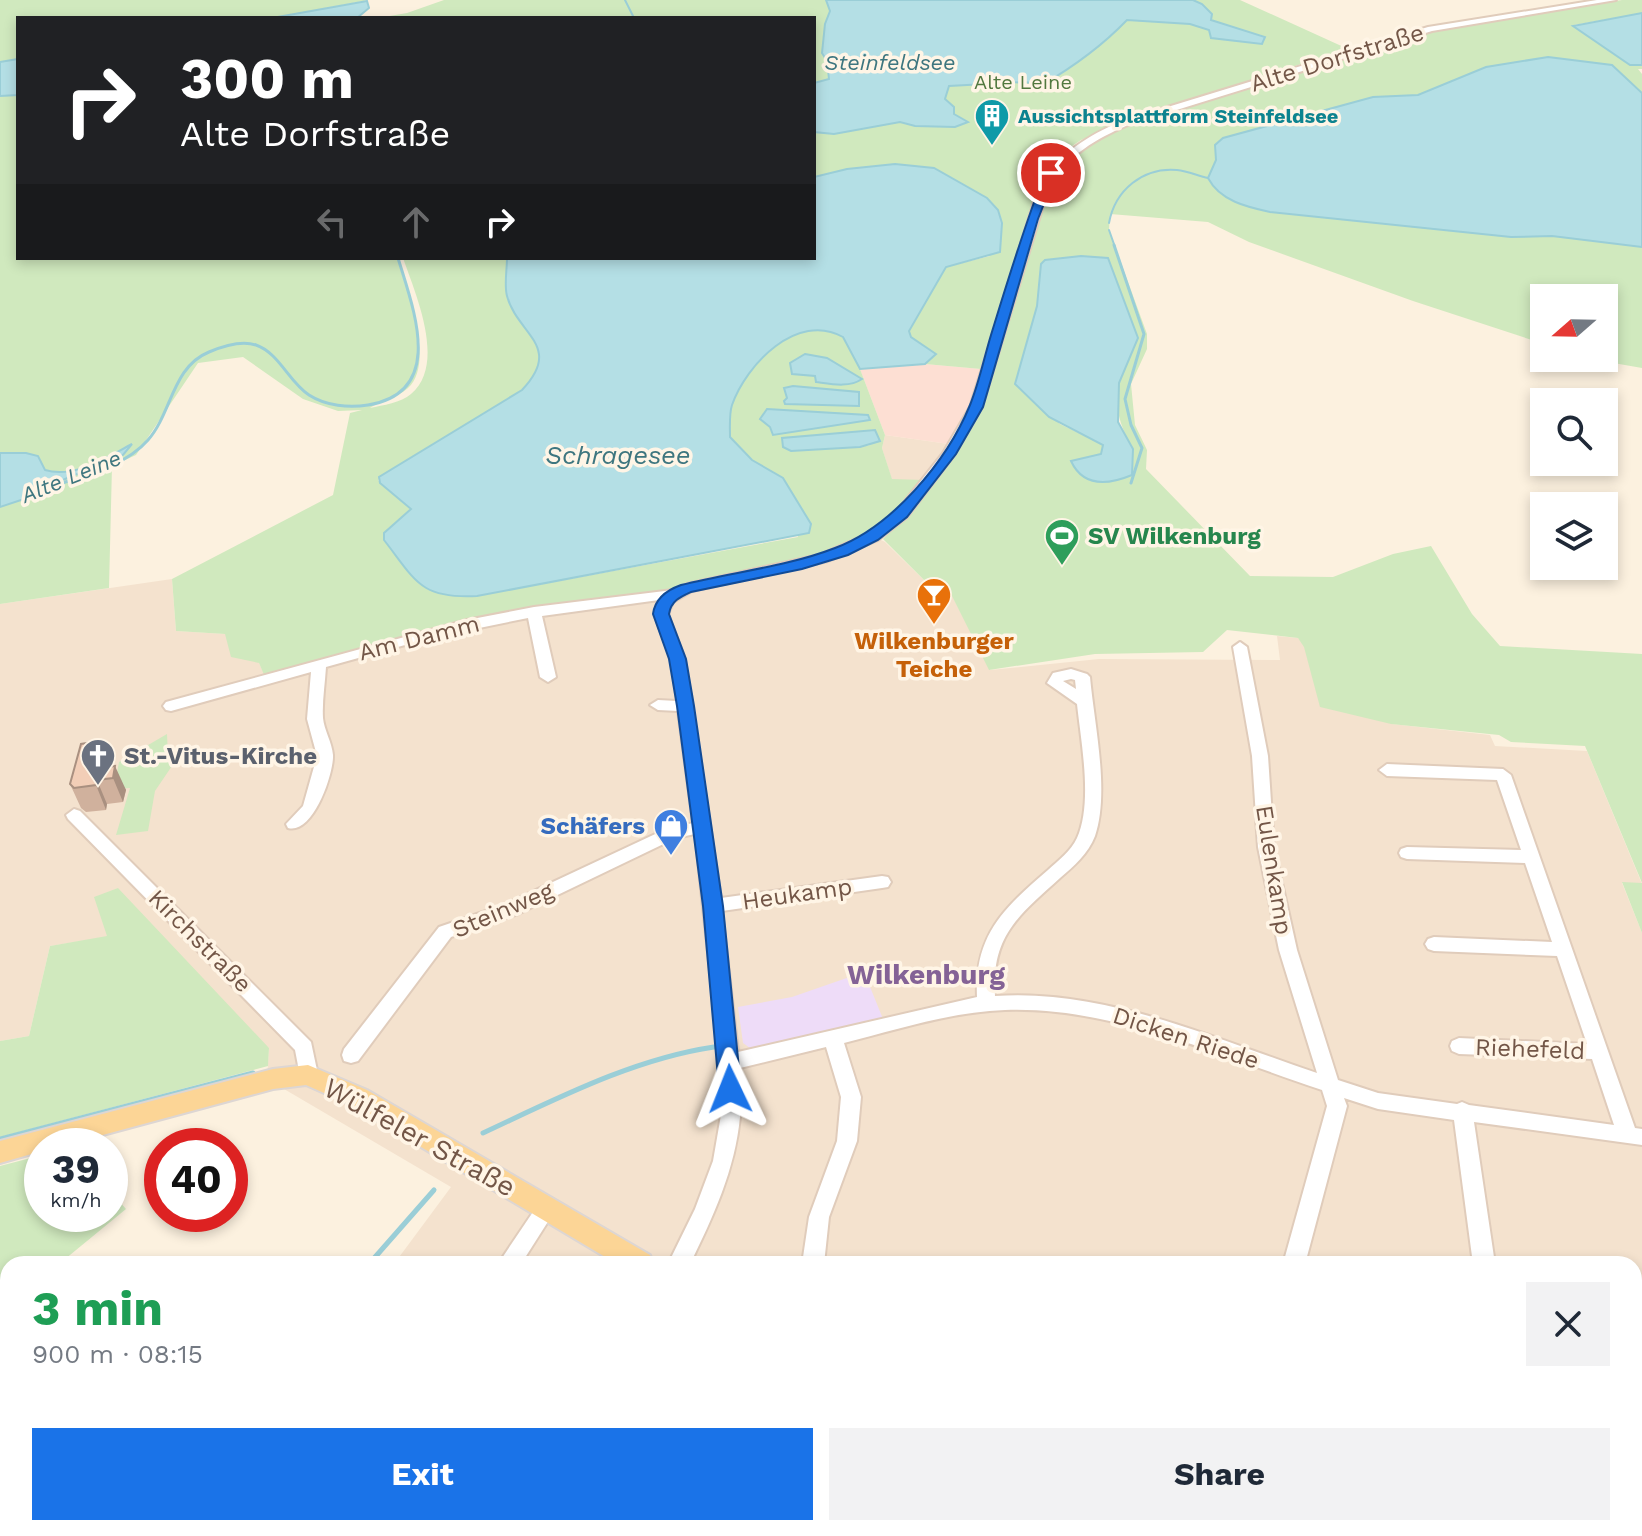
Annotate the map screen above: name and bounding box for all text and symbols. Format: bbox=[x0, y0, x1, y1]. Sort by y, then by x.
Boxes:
street label: Alte Dorfstraße bbox=[1247, 18, 1427, 98]
text: 300 m bbox=[180, 46, 354, 112]
icon: right bbox=[48, 48, 152, 152]
water label: Steinfeldsee bbox=[824, 50, 956, 75]
park label: Alte Leine bbox=[974, 70, 1072, 94]
building icon: Aussichtsplattform Steinfeldsee bbox=[973, 97, 1011, 147]
place label: Aussichtsplattform Steinfeldsee bbox=[1018, 104, 1338, 128]
text: Alte Dorfstraße bbox=[180, 113, 450, 155]
pin bbox=[1017, 139, 1085, 207]
icon: arrive bbox=[1029, 151, 1073, 195]
icon: left bbox=[310, 200, 354, 244]
icon: ahead bbox=[394, 200, 438, 244]
icon: right bbox=[478, 200, 522, 244]
north arrow bbox=[1530, 284, 1618, 372]
map controls bbox=[1530, 284, 1618, 580]
button: search bbox=[1530, 388, 1618, 476]
water label: Schragesee bbox=[545, 440, 691, 470]
water label: Alte Leine bbox=[17, 445, 125, 508]
button: layers bbox=[1530, 492, 1618, 580]
sports icon: SV Wilkenburg bbox=[1043, 517, 1081, 567]
place label: SV Wilkenburg bbox=[1088, 522, 1261, 550]
bar icon: Wilkenburger Teiche bbox=[915, 576, 953, 626]
street label: Am Damm bbox=[356, 609, 482, 667]
place label: Wilkenburger Teiche bbox=[854, 627, 1014, 683]
church icon: St.-Vitus-Kirche bbox=[79, 737, 117, 787]
place label: St.-Vitus-Kirche bbox=[124, 742, 317, 770]
street label: Eulenkamp bbox=[1250, 803, 1298, 937]
shop icon: Schäfers bbox=[652, 807, 690, 857]
place label: Schäfers bbox=[541, 812, 645, 840]
street label: Heukamp bbox=[740, 872, 854, 916]
street label: Steinweg bbox=[448, 876, 558, 944]
street label: Kirchstraße bbox=[143, 884, 257, 998]
district label: Wilkenburg bbox=[847, 958, 1005, 991]
street label: Dicken Riede bbox=[1109, 1001, 1263, 1075]
street label: Riehefeld bbox=[1475, 1033, 1585, 1065]
position arrow bbox=[688, 1047, 772, 1131]
street label: Wülfeler Straße bbox=[318, 1071, 521, 1204]
speed limit sign: 40 bbox=[144, 1128, 248, 1232]
text: 39 bbox=[52, 1146, 100, 1193]
text: km/h bbox=[50, 1188, 102, 1212]
text: 3 min bbox=[32, 1280, 163, 1337]
button: close bbox=[1526, 1282, 1610, 1366]
text: 900 m · 08:15 bbox=[32, 1339, 203, 1369]
button: Exit bbox=[32, 1428, 813, 1520]
button: Share bbox=[829, 1428, 1610, 1520]

